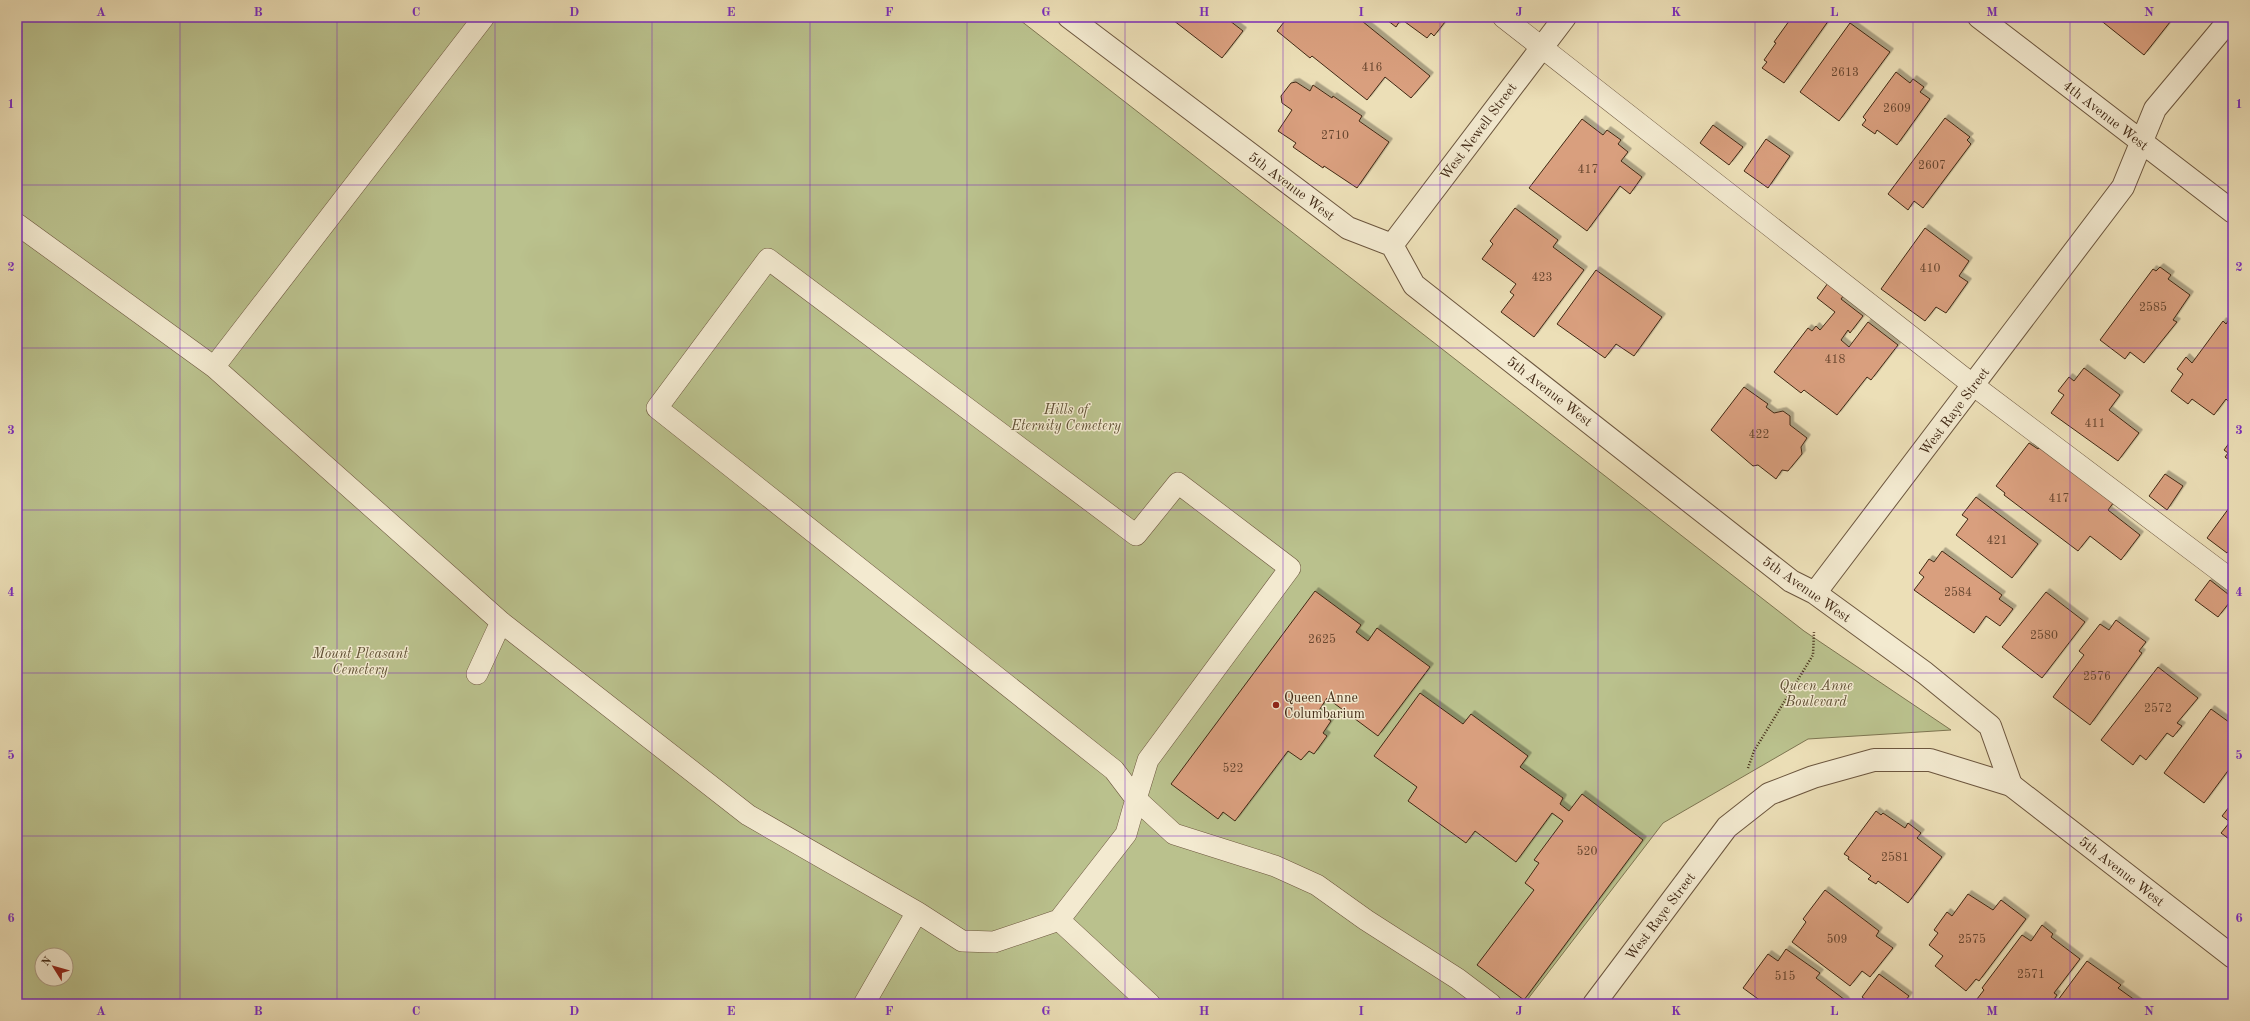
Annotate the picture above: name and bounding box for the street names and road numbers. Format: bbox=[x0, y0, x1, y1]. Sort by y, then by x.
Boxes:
street label: 4th Avenue West bbox=[2060, 78, 2151, 153]
street label: West Newell Street bbox=[1438, 80, 1520, 183]
street label: 5th Avenue West bbox=[1246, 150, 1337, 224]
street label: 5th Avenue West bbox=[1504, 354, 1595, 429]
street label: West Raye Street bbox=[1917, 365, 1992, 458]
street label: 5th Avenue West bbox=[1760, 554, 1853, 625]
street label: 5th Avenue West bbox=[2076, 834, 2167, 909]
street label: West Raye Street bbox=[1623, 870, 1698, 963]

